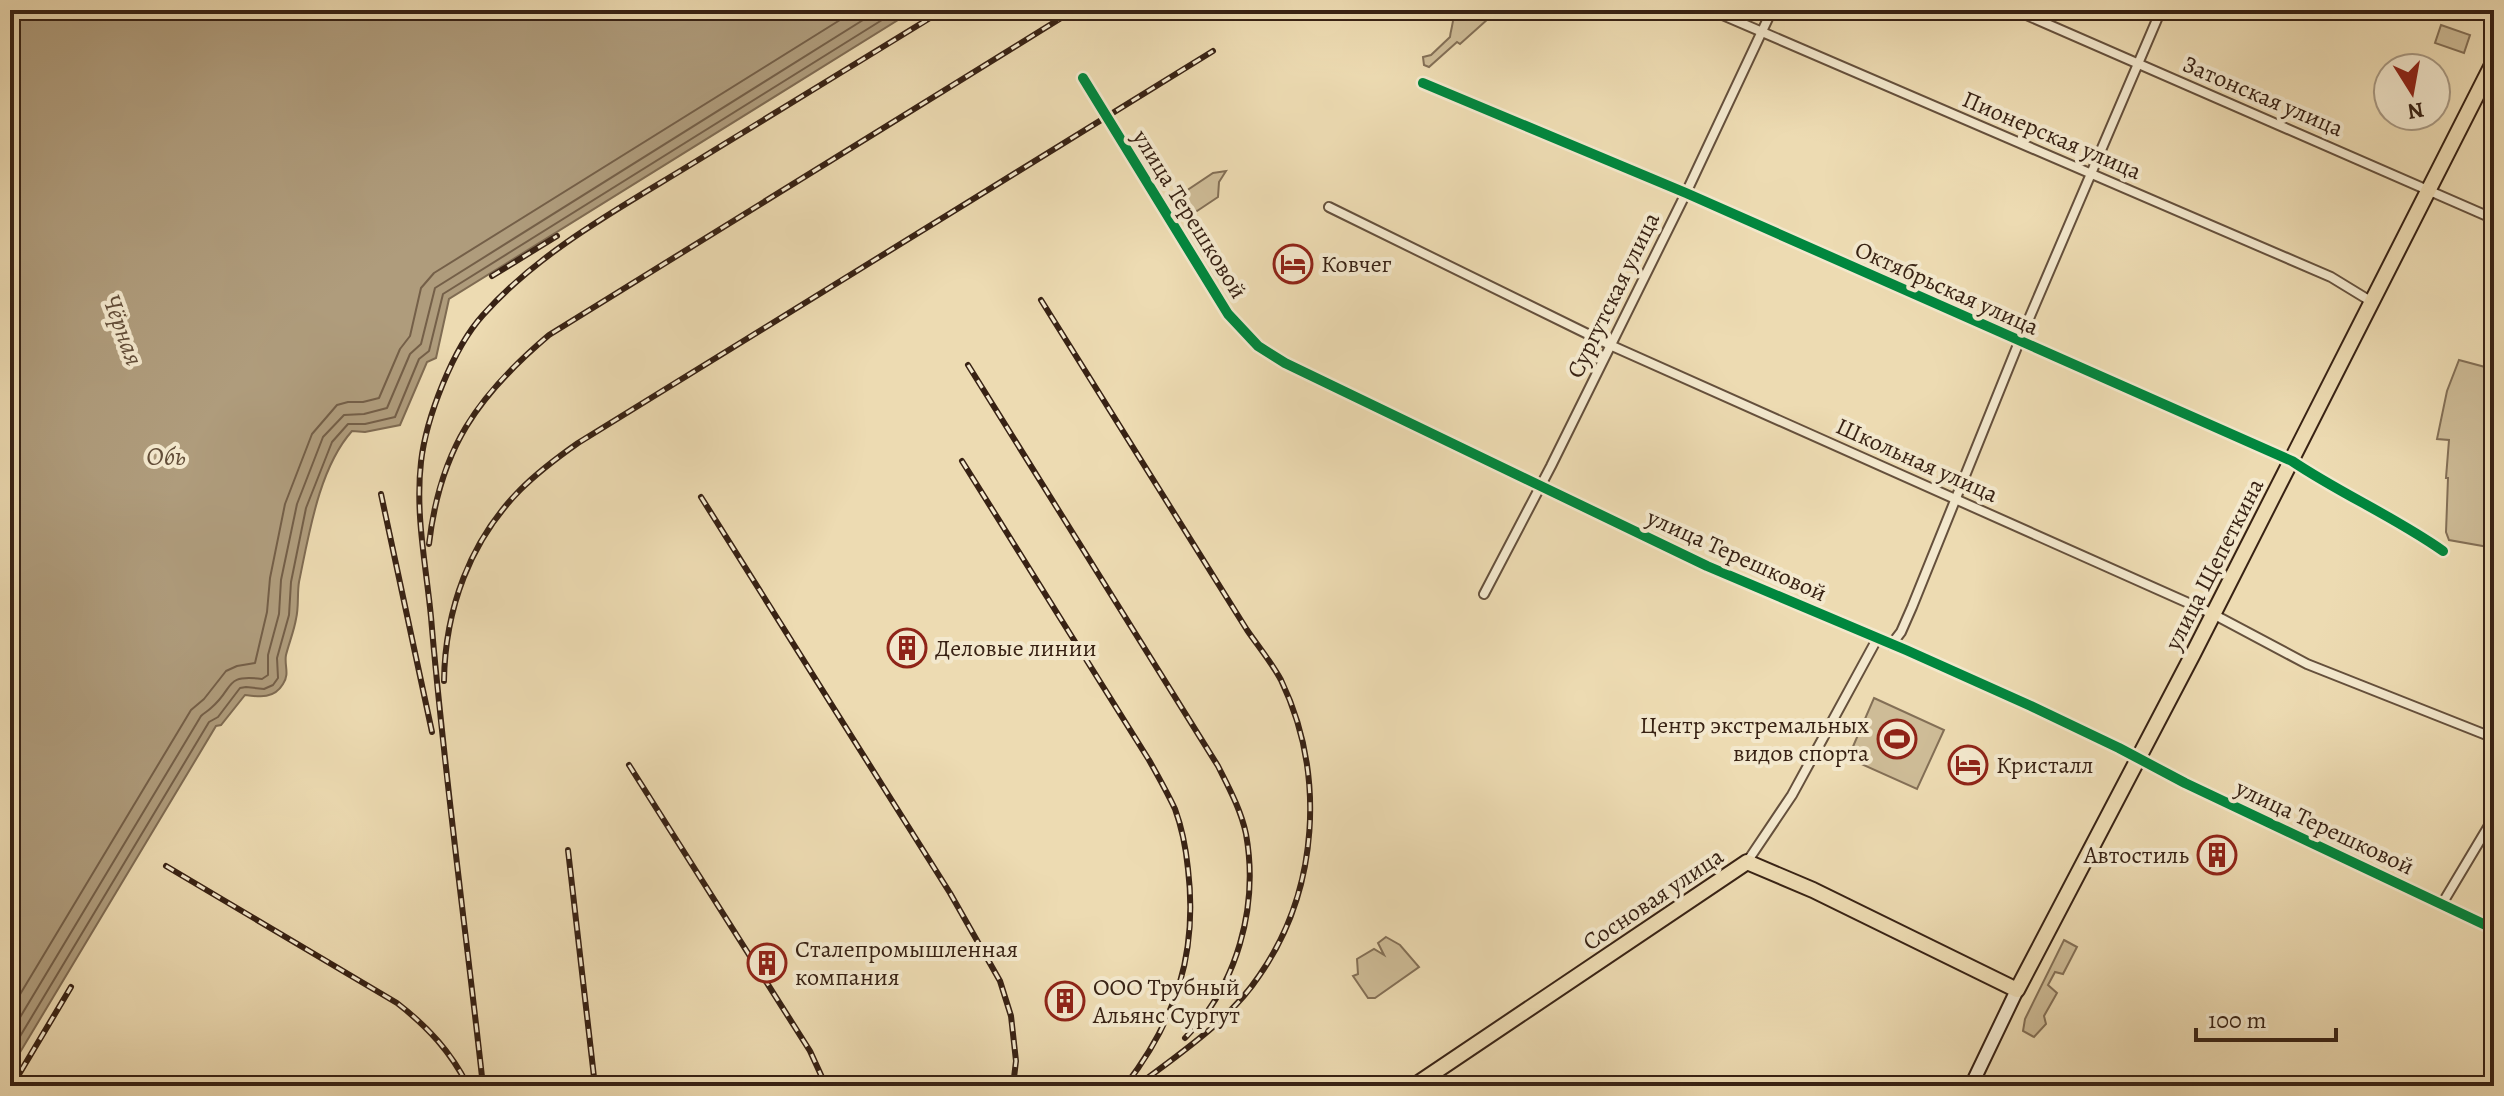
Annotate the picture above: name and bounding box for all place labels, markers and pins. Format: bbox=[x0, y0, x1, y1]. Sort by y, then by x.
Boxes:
hotel icon: Ковчег bbox=[1272, 243, 1314, 285]
place label: Ковчег bbox=[1321, 248, 1392, 280]
building icon: Деловые линии bbox=[886, 627, 928, 669]
place label: Деловые линии bbox=[935, 632, 1097, 664]
place label: Центр экстремальных видов спорта bbox=[1640, 709, 1869, 769]
sports icon: Центр экстремальных видов спорта bbox=[1876, 718, 1918, 760]
hotel icon: Кристалл bbox=[1947, 744, 1989, 786]
place label: Кристалл bbox=[1996, 749, 2094, 781]
building icon: Автостиль bbox=[2196, 834, 2238, 876]
place label: Автостиль bbox=[2083, 839, 2190, 871]
place label: Сталепромышленная компания bbox=[795, 933, 1018, 993]
building icon: Сталепромышленная компания bbox=[746, 942, 788, 984]
place label: ООО Трубный Альянс Сургут bbox=[1092, 971, 1240, 1031]
building icon: ООО Трубный Альянс Сургут bbox=[1044, 980, 1086, 1022]

